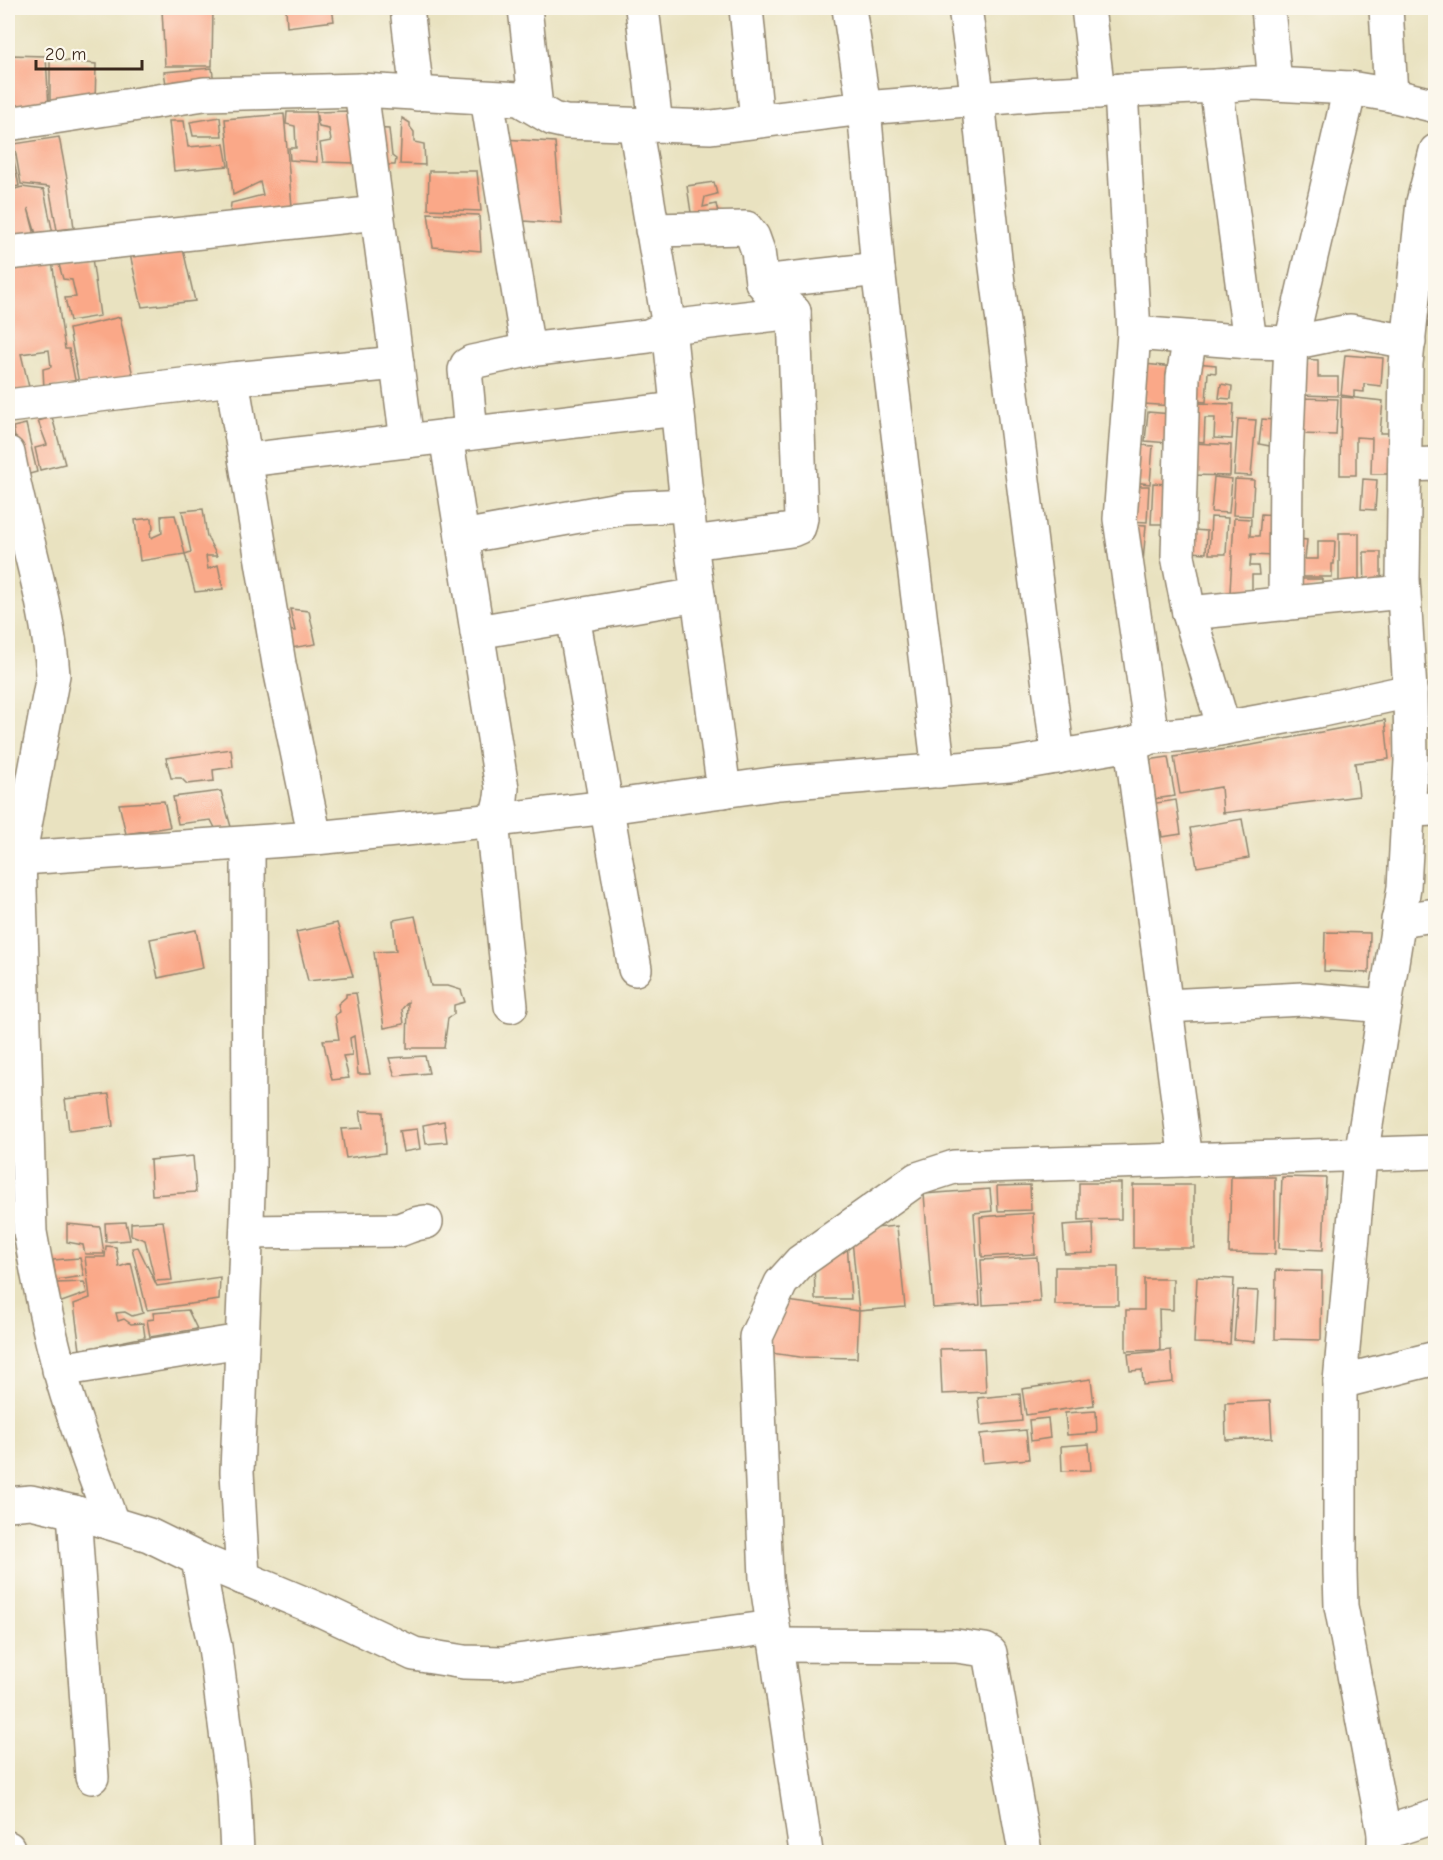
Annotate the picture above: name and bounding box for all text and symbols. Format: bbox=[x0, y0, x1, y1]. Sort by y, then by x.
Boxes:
scale bar bbox=[36, 33, 142, 71]
text: 20 m bbox=[45, 44, 86, 65]

